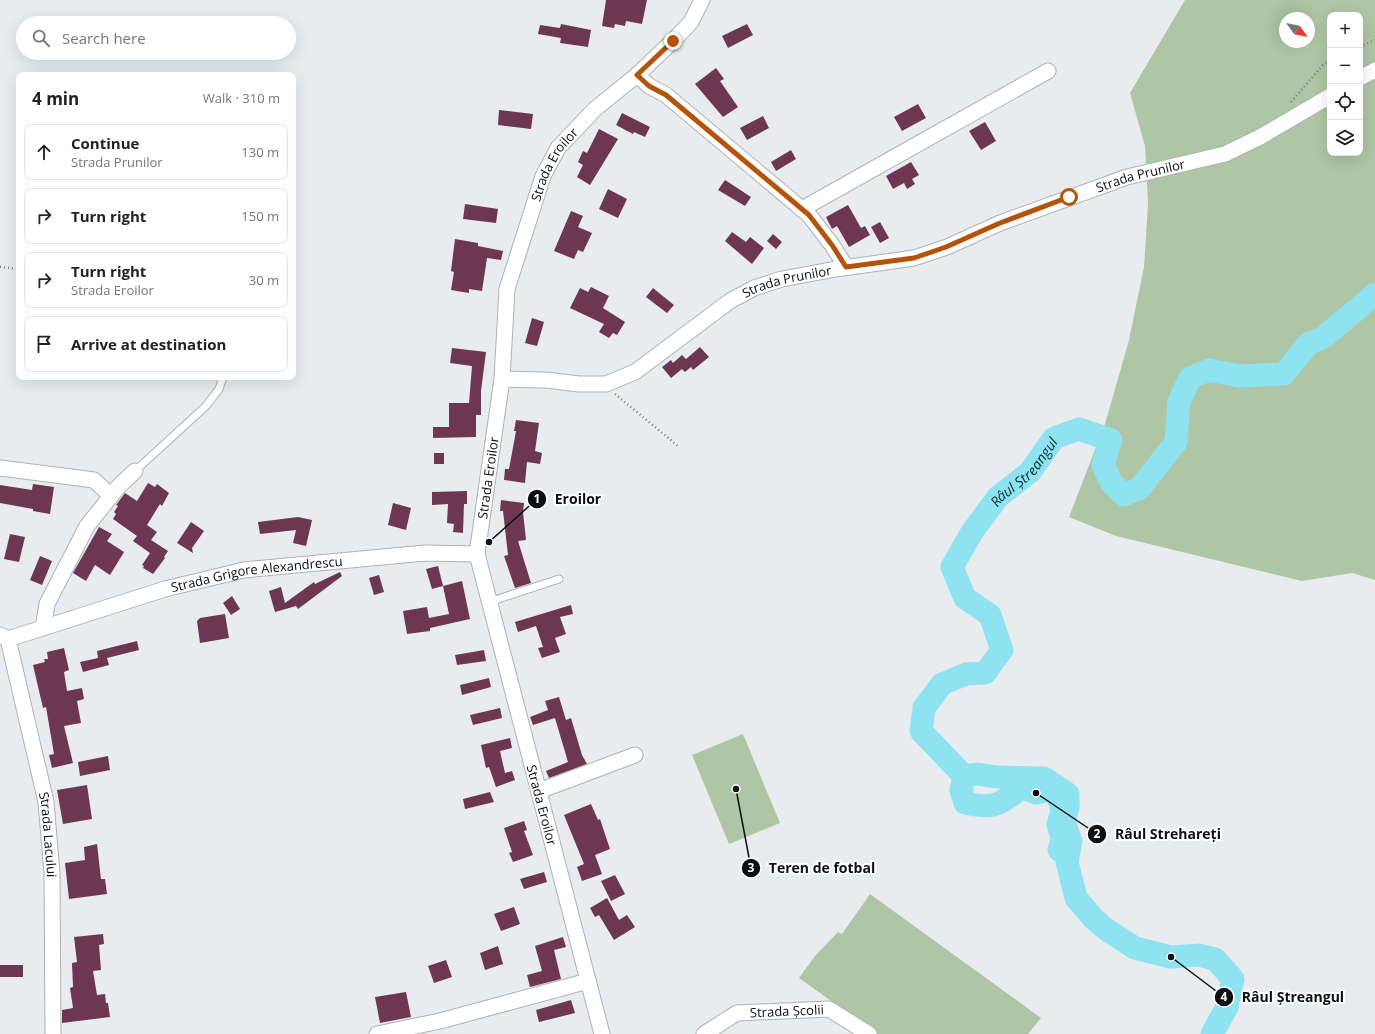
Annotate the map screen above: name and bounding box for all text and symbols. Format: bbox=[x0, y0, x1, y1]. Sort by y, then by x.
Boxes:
north arrow bbox=[1279, 12, 1315, 48]
map controls bbox=[1327, 12, 1363, 156]
button: + bbox=[1327, 12, 1363, 48]
search box bbox=[16, 16, 296, 60]
icon: search bbox=[30, 27, 52, 49]
text: Search here bbox=[62, 28, 146, 48]
route end bbox=[664, 32, 682, 50]
button: − bbox=[1327, 48, 1363, 84]
button: locate bbox=[1327, 84, 1363, 120]
text: 4 min bbox=[32, 87, 79, 110]
text: Walk · 310 m bbox=[203, 89, 280, 107]
button: layers bbox=[1327, 120, 1363, 156]
street label: Strada Eroilor bbox=[527, 123, 582, 204]
text: Continue bbox=[71, 133, 139, 153]
icon: ahead bbox=[33, 141, 55, 163]
text: 130 m bbox=[241, 143, 279, 161]
text: Strada Prunilor bbox=[71, 153, 163, 171]
street label: Strada Prunilor bbox=[1093, 155, 1187, 197]
route start bbox=[1060, 188, 1078, 206]
icon: right bbox=[33, 205, 55, 227]
text: Turn right bbox=[71, 206, 146, 226]
text: 150 m bbox=[241, 207, 279, 225]
text: Turn right bbox=[71, 261, 146, 281]
street label: Strada Prunilor bbox=[739, 261, 833, 302]
icon: right bbox=[33, 269, 55, 291]
text: 30 m bbox=[249, 271, 279, 289]
text: Strada Eroilor bbox=[71, 281, 154, 299]
icon: arrive bbox=[33, 333, 55, 355]
text: Arrive at destination bbox=[71, 334, 226, 354]
water label: Râul Ștreangul bbox=[985, 433, 1062, 510]
street label: Strada Eroilor bbox=[473, 435, 503, 520]
callout: Eroilor bbox=[527, 486, 609, 512]
text: Eroilor bbox=[555, 489, 602, 508]
text: 1 bbox=[534, 490, 540, 507]
street label: Strada Grigore Alexandrescu bbox=[169, 552, 343, 596]
street label: Strada Eroilor bbox=[523, 763, 562, 848]
street label: Strada Lacului bbox=[35, 790, 61, 877]
callout: Râul Strehareți bbox=[1087, 821, 1229, 847]
text: Râul Strehareți bbox=[1115, 824, 1221, 843]
text: 2 bbox=[1094, 825, 1101, 842]
callout: Teren de fotbal bbox=[741, 855, 883, 881]
text: Teren de fotbal bbox=[769, 858, 875, 877]
text: 3 bbox=[748, 859, 755, 876]
callout: Râul Ștreangul bbox=[1214, 984, 1353, 1010]
text: Râul Ștreangul bbox=[1242, 987, 1344, 1006]
text: 4 bbox=[1221, 988, 1228, 1005]
street label: Strada Școlii bbox=[749, 1000, 824, 1021]

